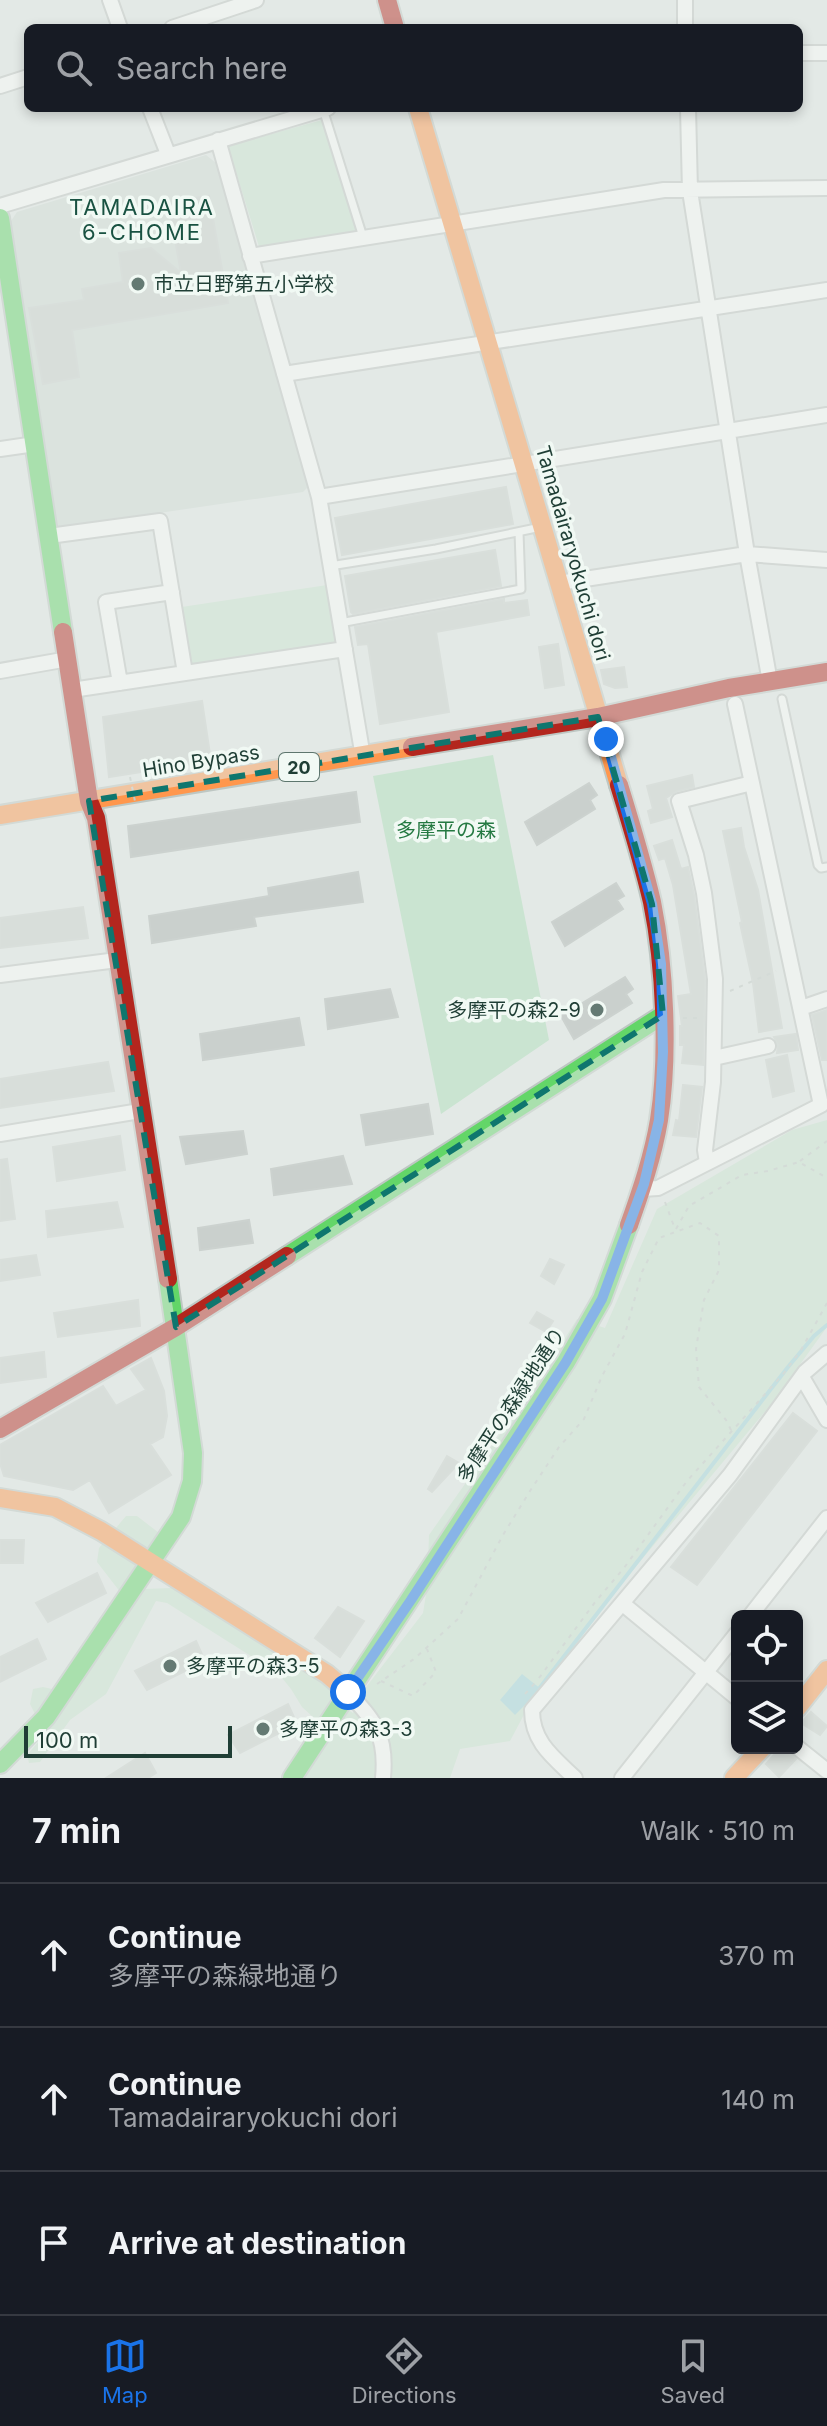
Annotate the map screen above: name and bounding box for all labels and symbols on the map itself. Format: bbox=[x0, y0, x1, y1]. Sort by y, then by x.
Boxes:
district label: TAMADAIRA 6-CHOME bbox=[69, 194, 215, 245]
place label: 市立日野第五小学校 bbox=[154, 272, 334, 296]
marker: 市立日野第五小学校 bbox=[129, 275, 147, 293]
street label: Tamadairaryokuchi dori bbox=[531, 443, 615, 663]
route end bbox=[588, 721, 624, 757]
street label: Hino Bypass bbox=[141, 740, 261, 782]
road number: 20 bbox=[279, 753, 319, 781]
park label: 多摩平の森 bbox=[396, 818, 496, 842]
place label: 多摩平の森2-9 bbox=[447, 998, 581, 1022]
marker: 多摩平の森2-9 bbox=[588, 1001, 606, 1019]
street label: 多摩平の森緑地通り bbox=[452, 1323, 570, 1487]
place label: 多摩平の森3-5 bbox=[186, 1654, 320, 1678]
marker: 多摩平の森3-5 bbox=[161, 1657, 179, 1675]
route start bbox=[330, 1674, 366, 1710]
place label: 多摩平の森3-3 bbox=[279, 1717, 413, 1741]
marker: 多摩平の森3-3 bbox=[254, 1720, 272, 1738]
scale bar bbox=[24, 1722, 232, 1758]

